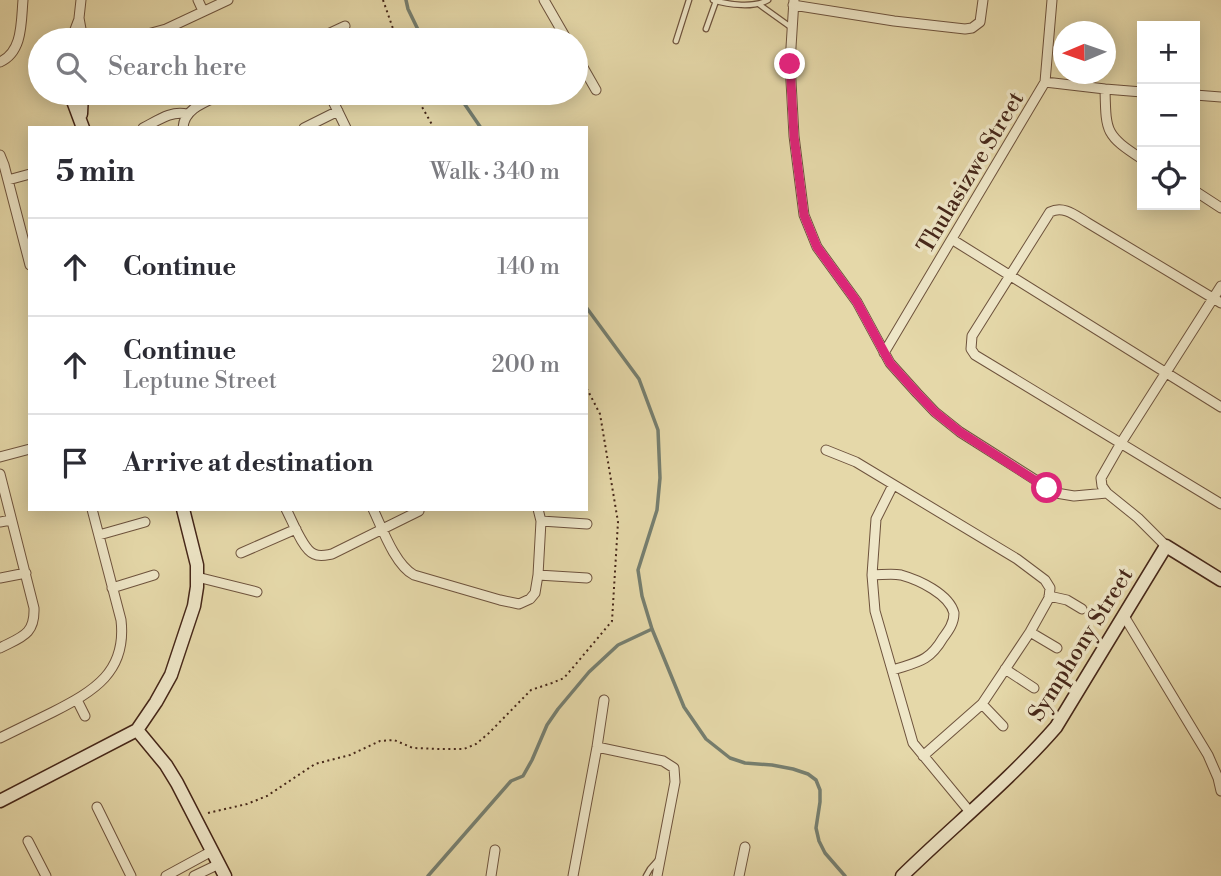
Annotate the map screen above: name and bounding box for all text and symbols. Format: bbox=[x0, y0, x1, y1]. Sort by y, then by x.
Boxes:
north arrow bbox=[1053, 21, 1116, 84]
map controls bbox=[1137, 21, 1200, 210]
button: + bbox=[1137, 21, 1200, 84]
search box bbox=[28, 28, 588, 105]
icon: search bbox=[52, 48, 90, 86]
route end bbox=[774, 48, 805, 79]
text: Search here bbox=[108, 51, 247, 83]
button: − bbox=[1137, 84, 1200, 147]
street label: Thulasizwe Street bbox=[911, 86, 1030, 259]
button: locate bbox=[1137, 147, 1200, 210]
text: 5 min bbox=[56, 153, 135, 191]
text: Walk · 340 m bbox=[430, 158, 560, 186]
icon: ahead bbox=[56, 248, 94, 286]
text: Continue bbox=[123, 251, 236, 283]
text: 140 m bbox=[497, 253, 560, 281]
text: Continue bbox=[123, 335, 236, 367]
icon: ahead bbox=[56, 346, 94, 384]
text: 200 m bbox=[492, 351, 560, 379]
text: Leptune Street bbox=[123, 367, 277, 395]
icon: arrive bbox=[56, 444, 94, 482]
text: Arrive at destination bbox=[123, 447, 373, 479]
route start bbox=[1031, 472, 1062, 503]
street label: Symphony Street bbox=[1022, 563, 1139, 727]

